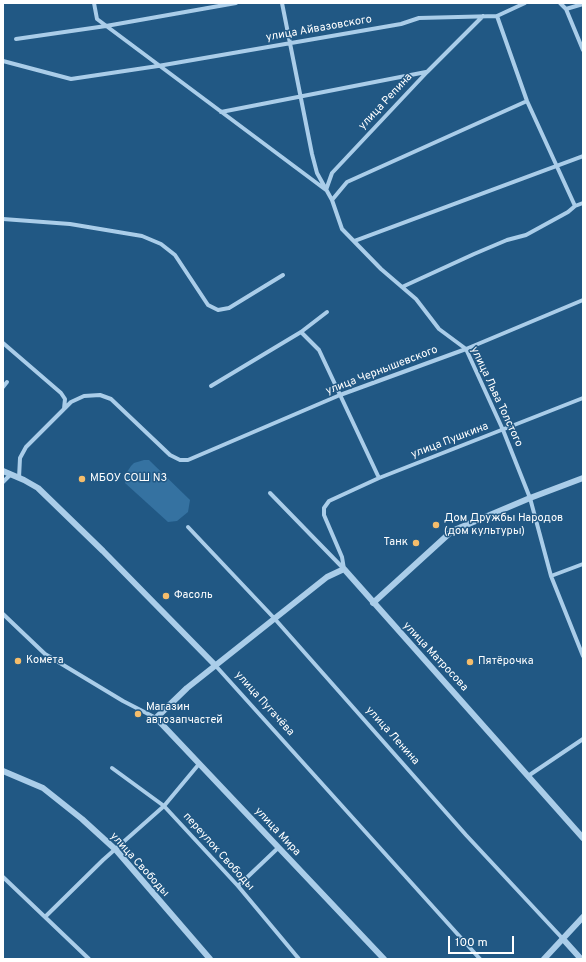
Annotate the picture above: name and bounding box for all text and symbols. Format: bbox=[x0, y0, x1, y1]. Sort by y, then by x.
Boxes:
street label: улица Айвазовского bbox=[265, 13, 373, 45]
street label: улица Репина bbox=[356, 71, 416, 133]
street label: улица Чернышевского bbox=[324, 344, 440, 398]
street label: улица Льва Толстого bbox=[467, 345, 525, 449]
street label: улица Пушкина bbox=[409, 420, 491, 462]
place label: МБОУ СОШ N3 bbox=[90, 472, 167, 486]
marker: МБОУ СОШ N3 bbox=[77, 474, 87, 484]
place label: Дом Дружбы Народов (дом культуры) bbox=[444, 512, 563, 538]
marker: Дом Дружбы Народов (дом культуры) bbox=[431, 520, 441, 530]
place label: Танк bbox=[384, 536, 408, 550]
marker: Танк bbox=[411, 538, 421, 548]
place label: Фасоль bbox=[174, 589, 213, 603]
marker: Фасоль bbox=[161, 591, 171, 601]
street label: улица Матросова bbox=[400, 620, 470, 694]
place label: Комета bbox=[26, 654, 63, 668]
place label: Пятёрочка bbox=[478, 655, 534, 669]
marker: Комета bbox=[13, 656, 23, 666]
marker: Пятёрочка bbox=[465, 657, 475, 667]
street label: улица Пугачёва bbox=[231, 669, 297, 739]
place label: Магазин автозапчастей bbox=[146, 701, 223, 727]
street label: улица Ленина bbox=[362, 704, 422, 768]
marker: Магазин автозапчастей bbox=[133, 709, 143, 719]
street label: улица Мира bbox=[251, 805, 303, 859]
street label: переулок Свободы bbox=[180, 810, 256, 894]
street label: улица Свободы bbox=[107, 830, 171, 900]
scale bar bbox=[450, 928, 516, 954]
text: 100 m bbox=[455, 935, 488, 951]

